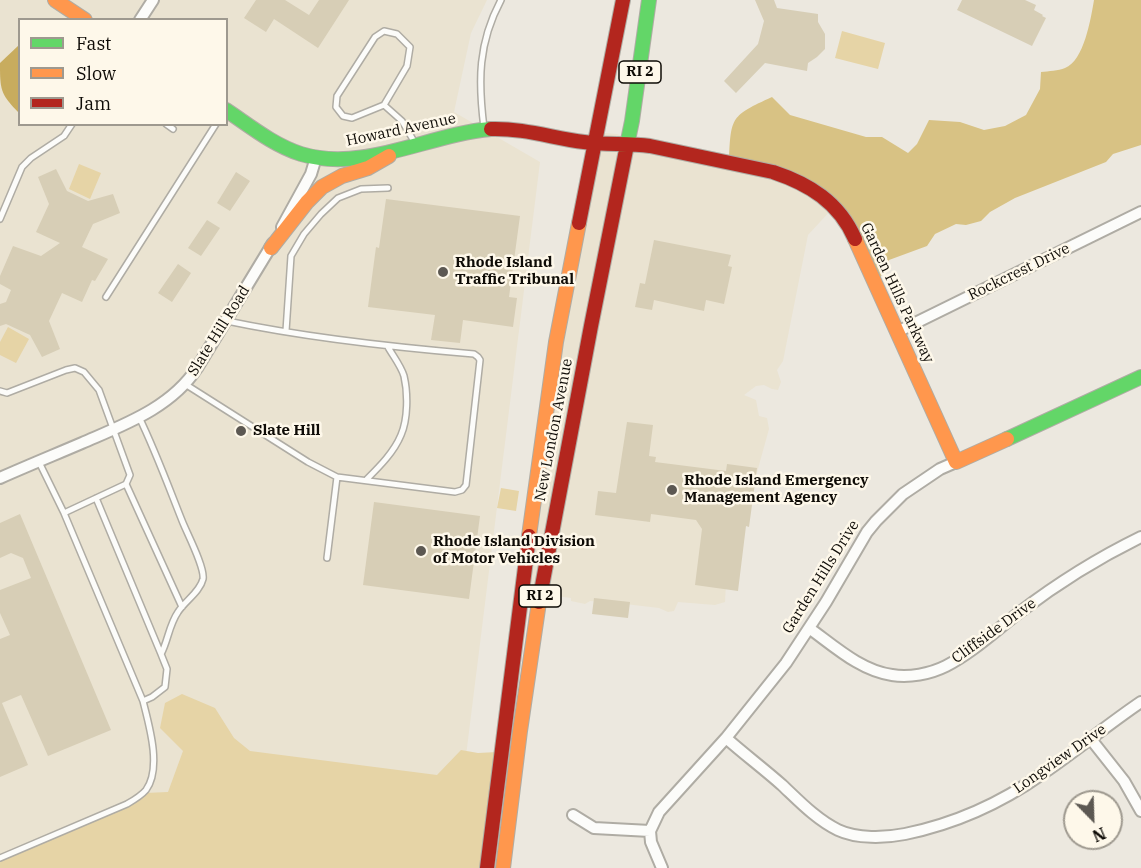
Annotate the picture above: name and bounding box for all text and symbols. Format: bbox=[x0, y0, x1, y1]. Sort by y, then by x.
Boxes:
legend bbox=[18, 18, 228, 126]
text: Fast bbox=[76, 32, 111, 55]
road number: RI 2 bbox=[619, 61, 661, 83]
text: Slow bbox=[76, 62, 116, 85]
text: Jam bbox=[76, 92, 111, 115]
street label: Howard Avenue bbox=[344, 110, 458, 150]
street label: Garden Hills Parkway bbox=[857, 220, 937, 366]
street label: Rockcrest Drive bbox=[965, 240, 1073, 304]
place label: Rhode Island Traffic Tribunal bbox=[455, 254, 574, 289]
marker: Rhode Island Traffic Tribunal bbox=[436, 265, 450, 279]
street label: Slate Hill Road bbox=[184, 283, 254, 379]
street label: New London Avenue bbox=[531, 357, 577, 503]
place label: Slate Hill bbox=[253, 422, 320, 440]
marker: Slate Hill bbox=[234, 424, 248, 438]
place label: Rhode Island Emergency Management Agency bbox=[684, 472, 869, 507]
marker: Rhode Island Emergency Management Agency bbox=[665, 483, 679, 497]
street label: Garden Hills Drive bbox=[779, 517, 863, 637]
place label: Rhode Island Division of Motor Vehicles bbox=[433, 533, 595, 568]
marker: Rhode Island Division of Motor Vehicles bbox=[414, 544, 428, 558]
road number: RI 2 bbox=[519, 585, 561, 607]
street label: Cliffside Drive bbox=[948, 594, 1040, 668]
street label: Longview Drive bbox=[1010, 720, 1110, 798]
north arrow bbox=[1063, 790, 1123, 850]
text: N bbox=[1090, 823, 1109, 846]

